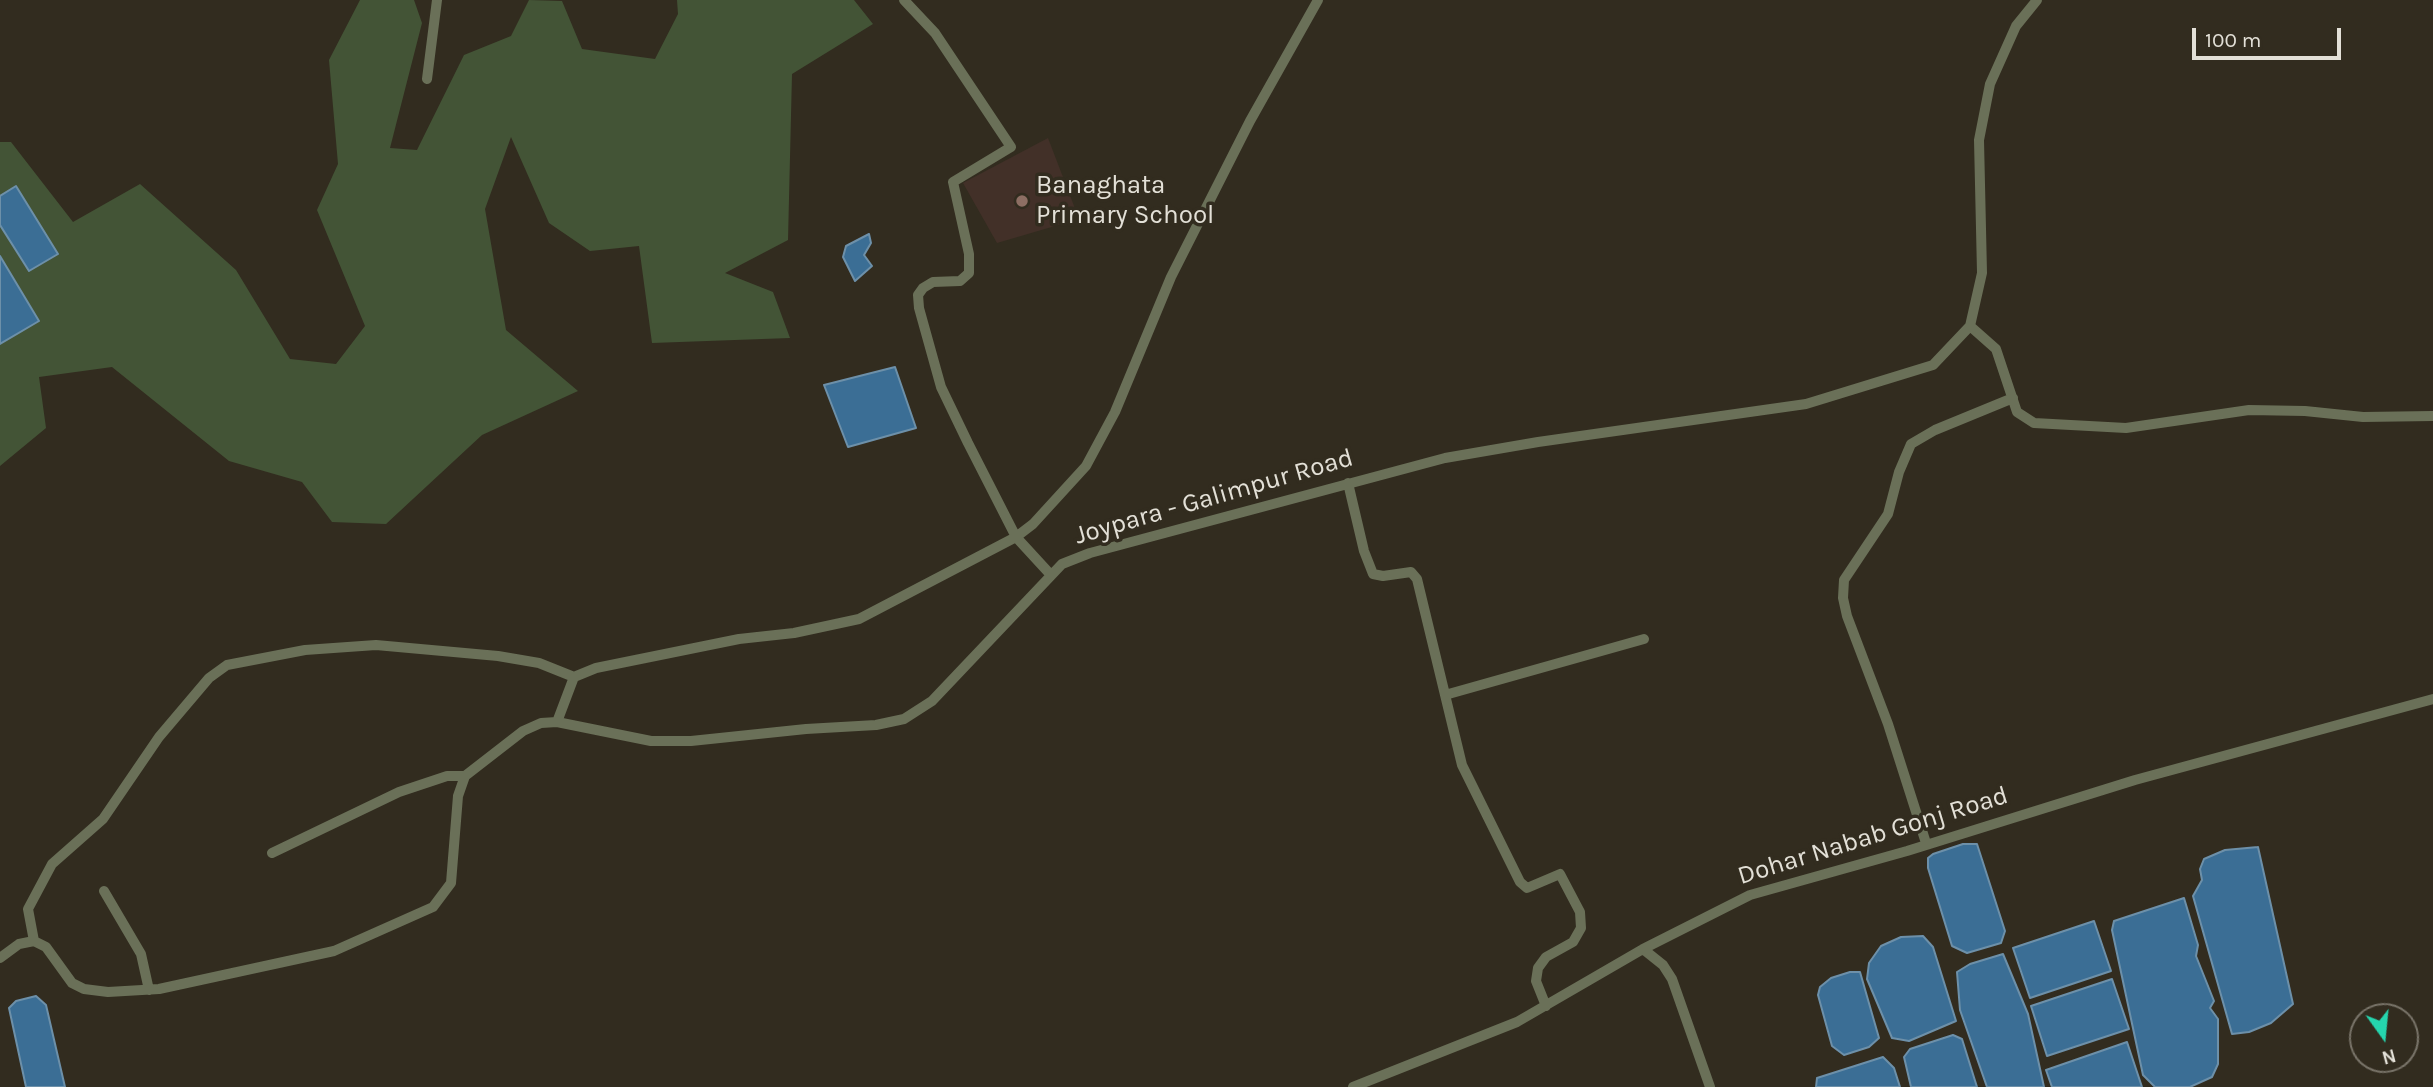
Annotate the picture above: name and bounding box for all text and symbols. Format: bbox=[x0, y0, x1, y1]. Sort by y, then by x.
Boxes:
scale bar bbox=[2195, 14, 2344, 58]
text: 100 m bbox=[2205, 28, 2262, 52]
place label: Banaghata Primary School bbox=[1036, 170, 1214, 232]
marker: Banaghata Primary School bbox=[1014, 193, 1030, 209]
street label: Joypara - Galimpur Road bbox=[1071, 442, 1357, 552]
street label: Dohar Nabab Gonj Road bbox=[1734, 780, 2012, 892]
north arrow bbox=[2349, 1003, 2419, 1073]
text: N bbox=[2379, 1044, 2398, 1069]

